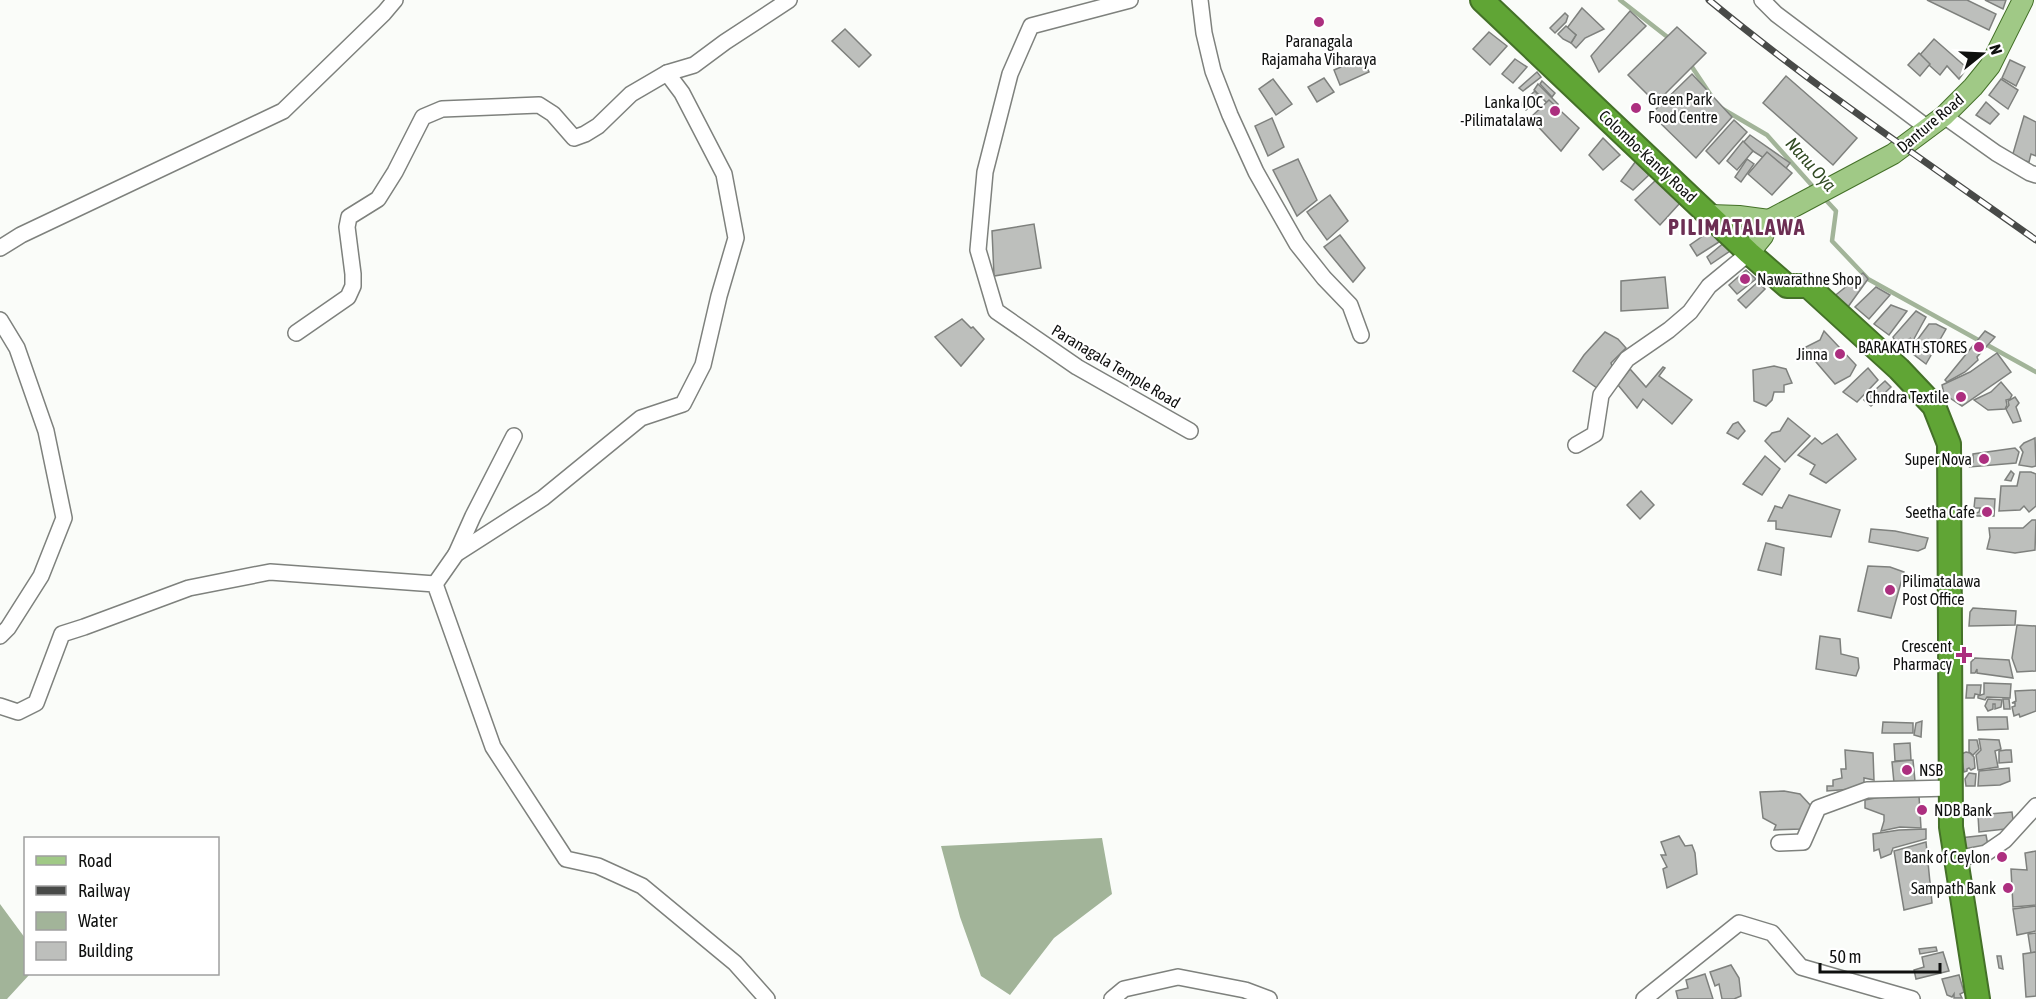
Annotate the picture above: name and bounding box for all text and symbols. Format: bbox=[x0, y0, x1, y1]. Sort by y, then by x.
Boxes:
marker: Paranagala Rajamaha Viharaya bbox=[1312, 15, 1326, 29]
north arrow bbox=[1952, 24, 2012, 84]
place label: Paranagala Rajamaha Viharaya bbox=[1261, 32, 1377, 69]
text: N bbox=[1986, 42, 2006, 57]
place label: Green Park Food Centre bbox=[1648, 90, 1718, 126]
street label: Danture Road bbox=[1893, 90, 1967, 156]
place label: Lanka IOC -Pilimatalawa bbox=[1460, 93, 1543, 129]
marker: Green Park Food Centre bbox=[1629, 101, 1643, 115]
marker: Lanka IOC -Pilimatalawa bbox=[1548, 104, 1562, 118]
street label: Colombo-Kandy Road bbox=[1595, 106, 1700, 206]
water label: Nanu Oya bbox=[1781, 133, 1841, 196]
district label: PILIMATALAWA bbox=[1668, 214, 1806, 240]
place label: Nawarathne Shop bbox=[1757, 270, 1862, 289]
marker: Nawarathne Shop bbox=[1738, 272, 1752, 286]
street label: Paranagala Temple Road bbox=[1048, 321, 1183, 412]
place label: BARAKATH STORES bbox=[1858, 338, 1967, 356]
marker: BARAKATH STORES bbox=[1972, 340, 1986, 354]
place label: Jinna bbox=[1796, 345, 1828, 363]
marker: Jinna bbox=[1833, 347, 1847, 361]
place label: Chndra Textile bbox=[1865, 388, 1949, 406]
marker: Chndra Textile bbox=[1954, 390, 1968, 404]
place label: Super Nova bbox=[1905, 450, 1972, 469]
marker: Super Nova bbox=[1977, 452, 1991, 466]
place label: Seetha Cafe bbox=[1906, 503, 1975, 521]
marker: Seetha Cafe bbox=[1980, 505, 1994, 519]
place label: Pilimatalawa Post Office bbox=[1902, 572, 1981, 608]
marker: Pilimatalawa Post Office bbox=[1883, 583, 1897, 597]
place label: Crescent Pharmacy bbox=[1893, 637, 1952, 674]
marker: Crescent Pharmacy bbox=[1957, 648, 1971, 662]
place label: NSB bbox=[1919, 761, 1943, 779]
marker: NSB bbox=[1900, 763, 1914, 777]
place label: NDB Bank bbox=[1934, 801, 1992, 819]
marker: NDB Bank bbox=[1915, 803, 1929, 817]
legend bbox=[24, 837, 219, 975]
place label: Bank of Ceylon bbox=[1904, 848, 1990, 867]
text: Road bbox=[78, 850, 112, 871]
marker: Bank of Ceylon bbox=[1995, 850, 2009, 864]
place label: Sampath Bank bbox=[1911, 879, 1996, 898]
text: Railway bbox=[78, 880, 130, 901]
marker: Sampath Bank bbox=[2001, 881, 2015, 895]
text: Water bbox=[78, 910, 118, 931]
scale bar bbox=[1820, 936, 1940, 974]
text: Building bbox=[78, 940, 133, 961]
text: 50 m bbox=[1829, 946, 1861, 967]

